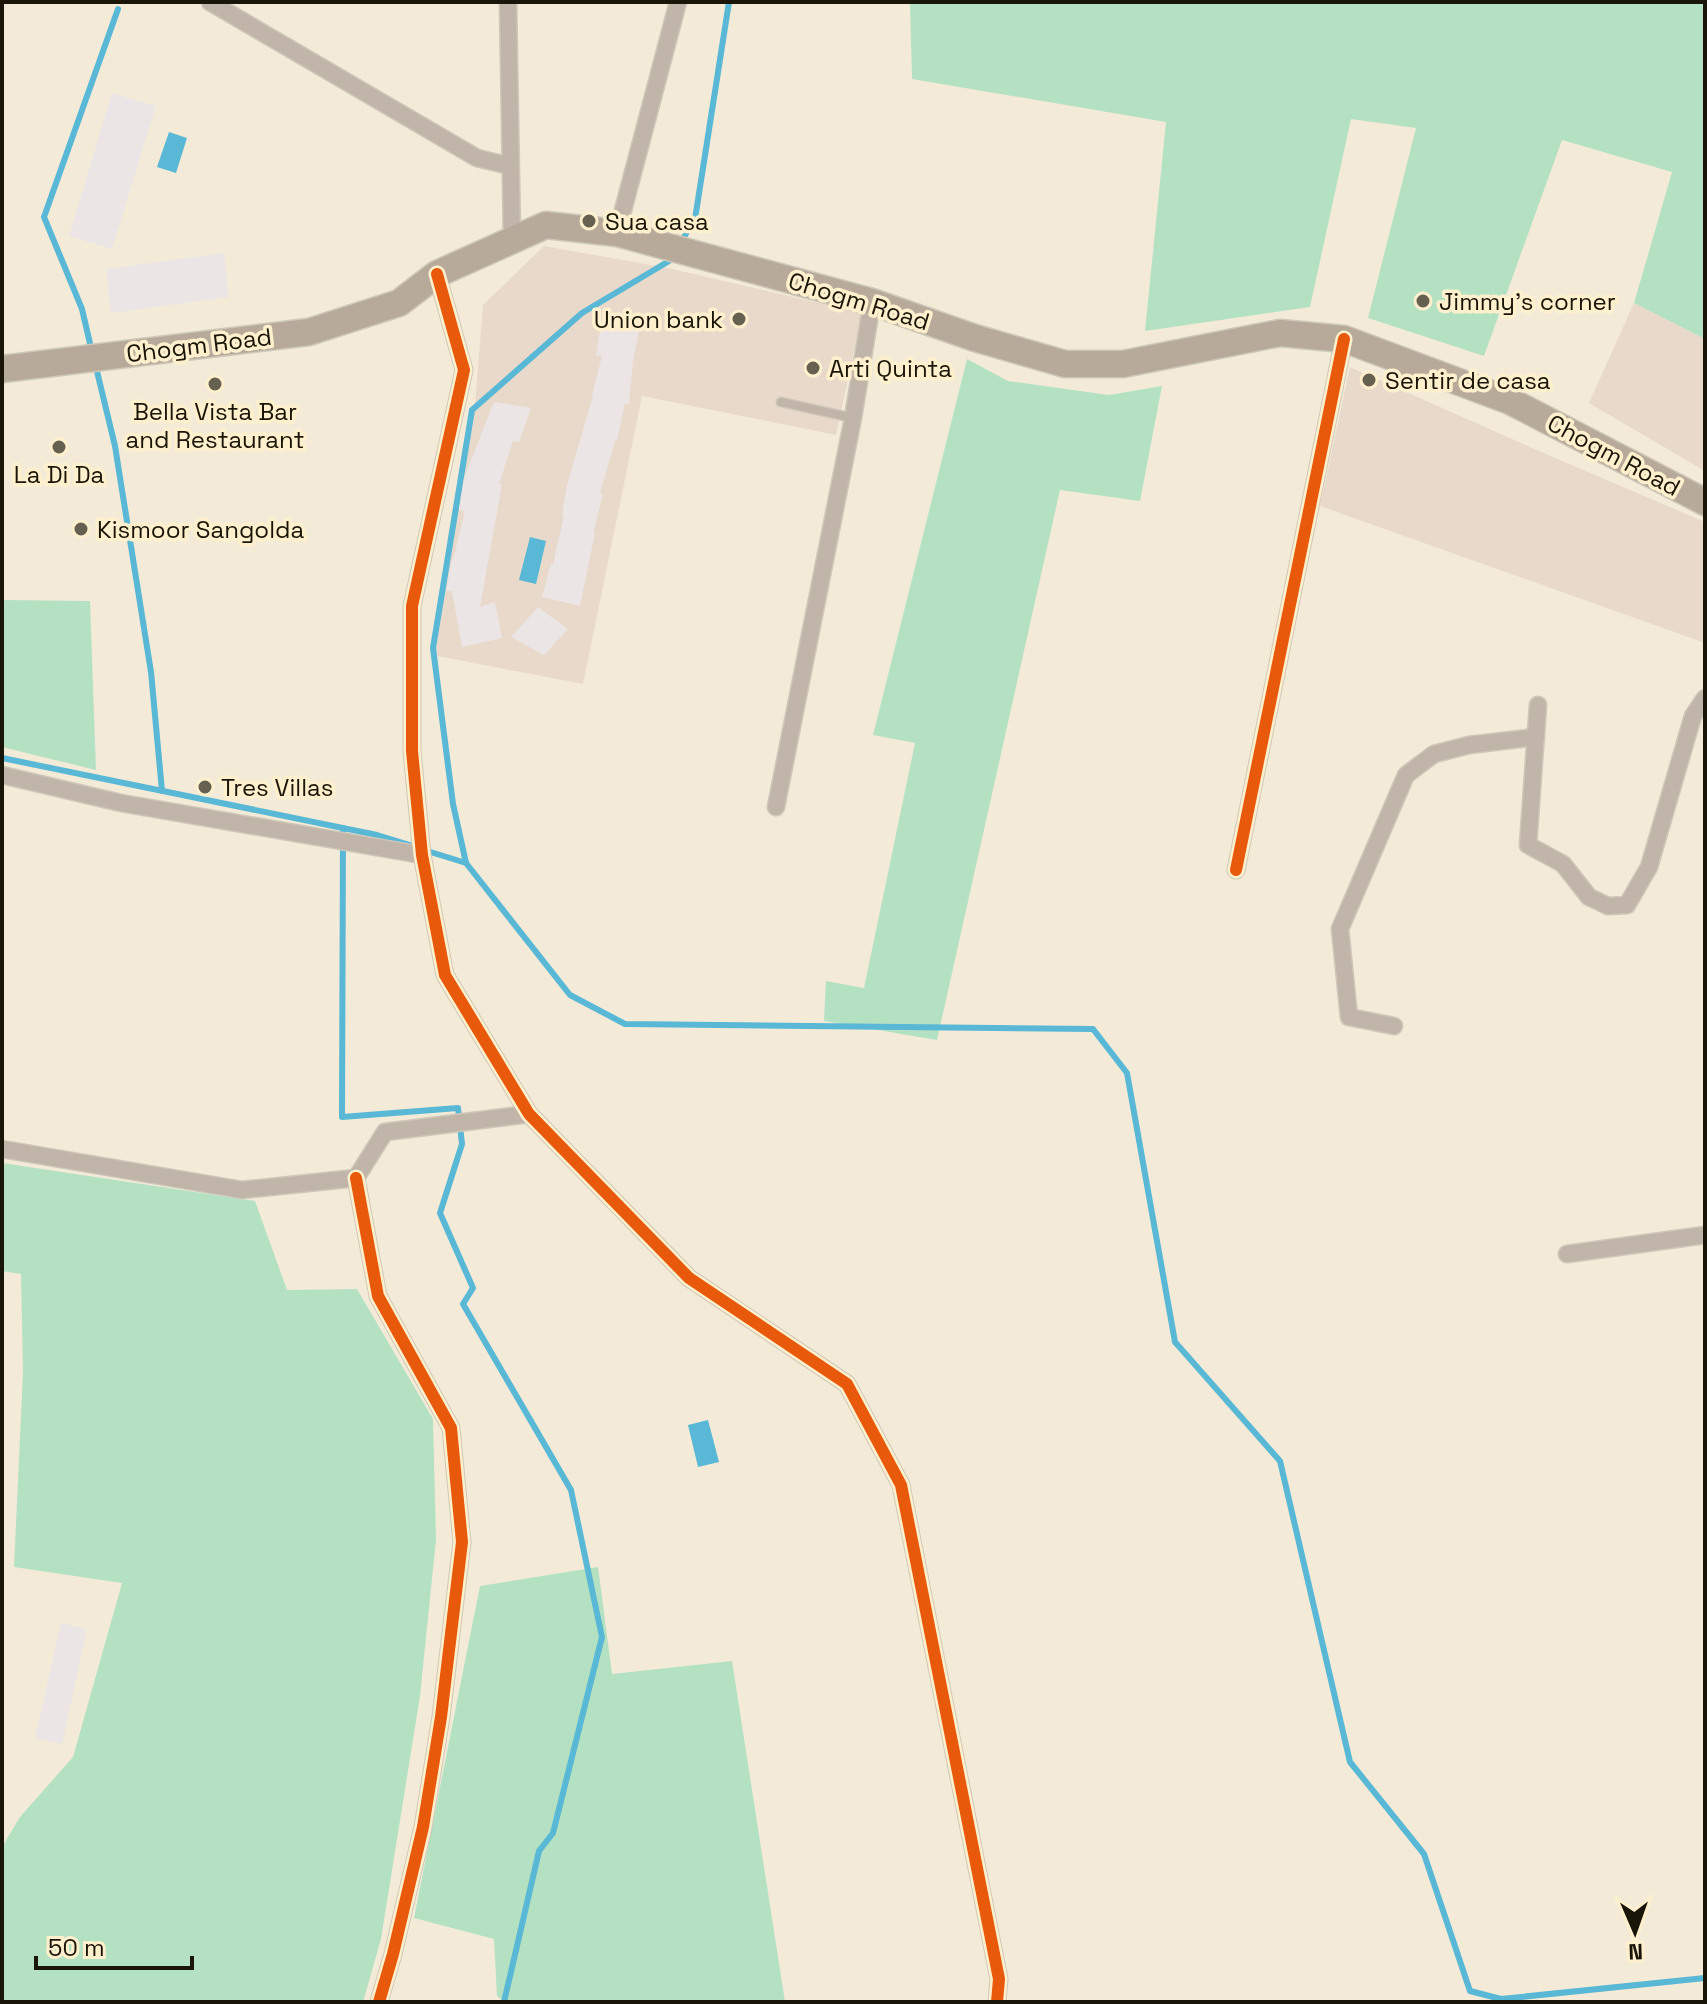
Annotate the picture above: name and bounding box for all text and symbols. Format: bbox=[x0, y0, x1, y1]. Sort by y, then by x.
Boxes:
place label: Sua casa bbox=[605, 206, 709, 237]
marker: Sua casa bbox=[580, 212, 598, 230]
street label: Chogm Road bbox=[785, 265, 933, 337]
place label: Jimmy's corner bbox=[1439, 286, 1616, 317]
marker: Jimmy's corner bbox=[1414, 292, 1432, 310]
place label: Union bank bbox=[594, 304, 723, 335]
marker: Union bank bbox=[730, 310, 748, 328]
street label: Chogm Road bbox=[125, 321, 273, 369]
place label: Arti Quinta bbox=[829, 353, 952, 384]
marker: Arti Quinta bbox=[804, 359, 822, 377]
place label: Sentir de casa bbox=[1385, 365, 1551, 396]
marker: Sentir de casa bbox=[1360, 371, 1378, 389]
marker: Bella Vista Bar and Restaurant bbox=[206, 375, 224, 393]
place label: Bella Vista Bar and Restaurant bbox=[126, 396, 304, 455]
street label: Chogm Road bbox=[1542, 407, 1686, 503]
marker: La Di Da bbox=[50, 438, 68, 456]
place label: La Di Da bbox=[14, 459, 105, 490]
place label: Kismoor Sangolda bbox=[97, 514, 304, 545]
marker: Kismoor Sangolda bbox=[72, 520, 90, 538]
place label: Tres Villas bbox=[221, 772, 333, 803]
marker: Tres Villas bbox=[196, 778, 214, 796]
north arrow bbox=[1595, 1892, 1675, 1972]
scale bar bbox=[36, 1920, 192, 1970]
text: 50 m bbox=[48, 1932, 105, 1963]
text: N bbox=[1628, 1938, 1644, 1966]

